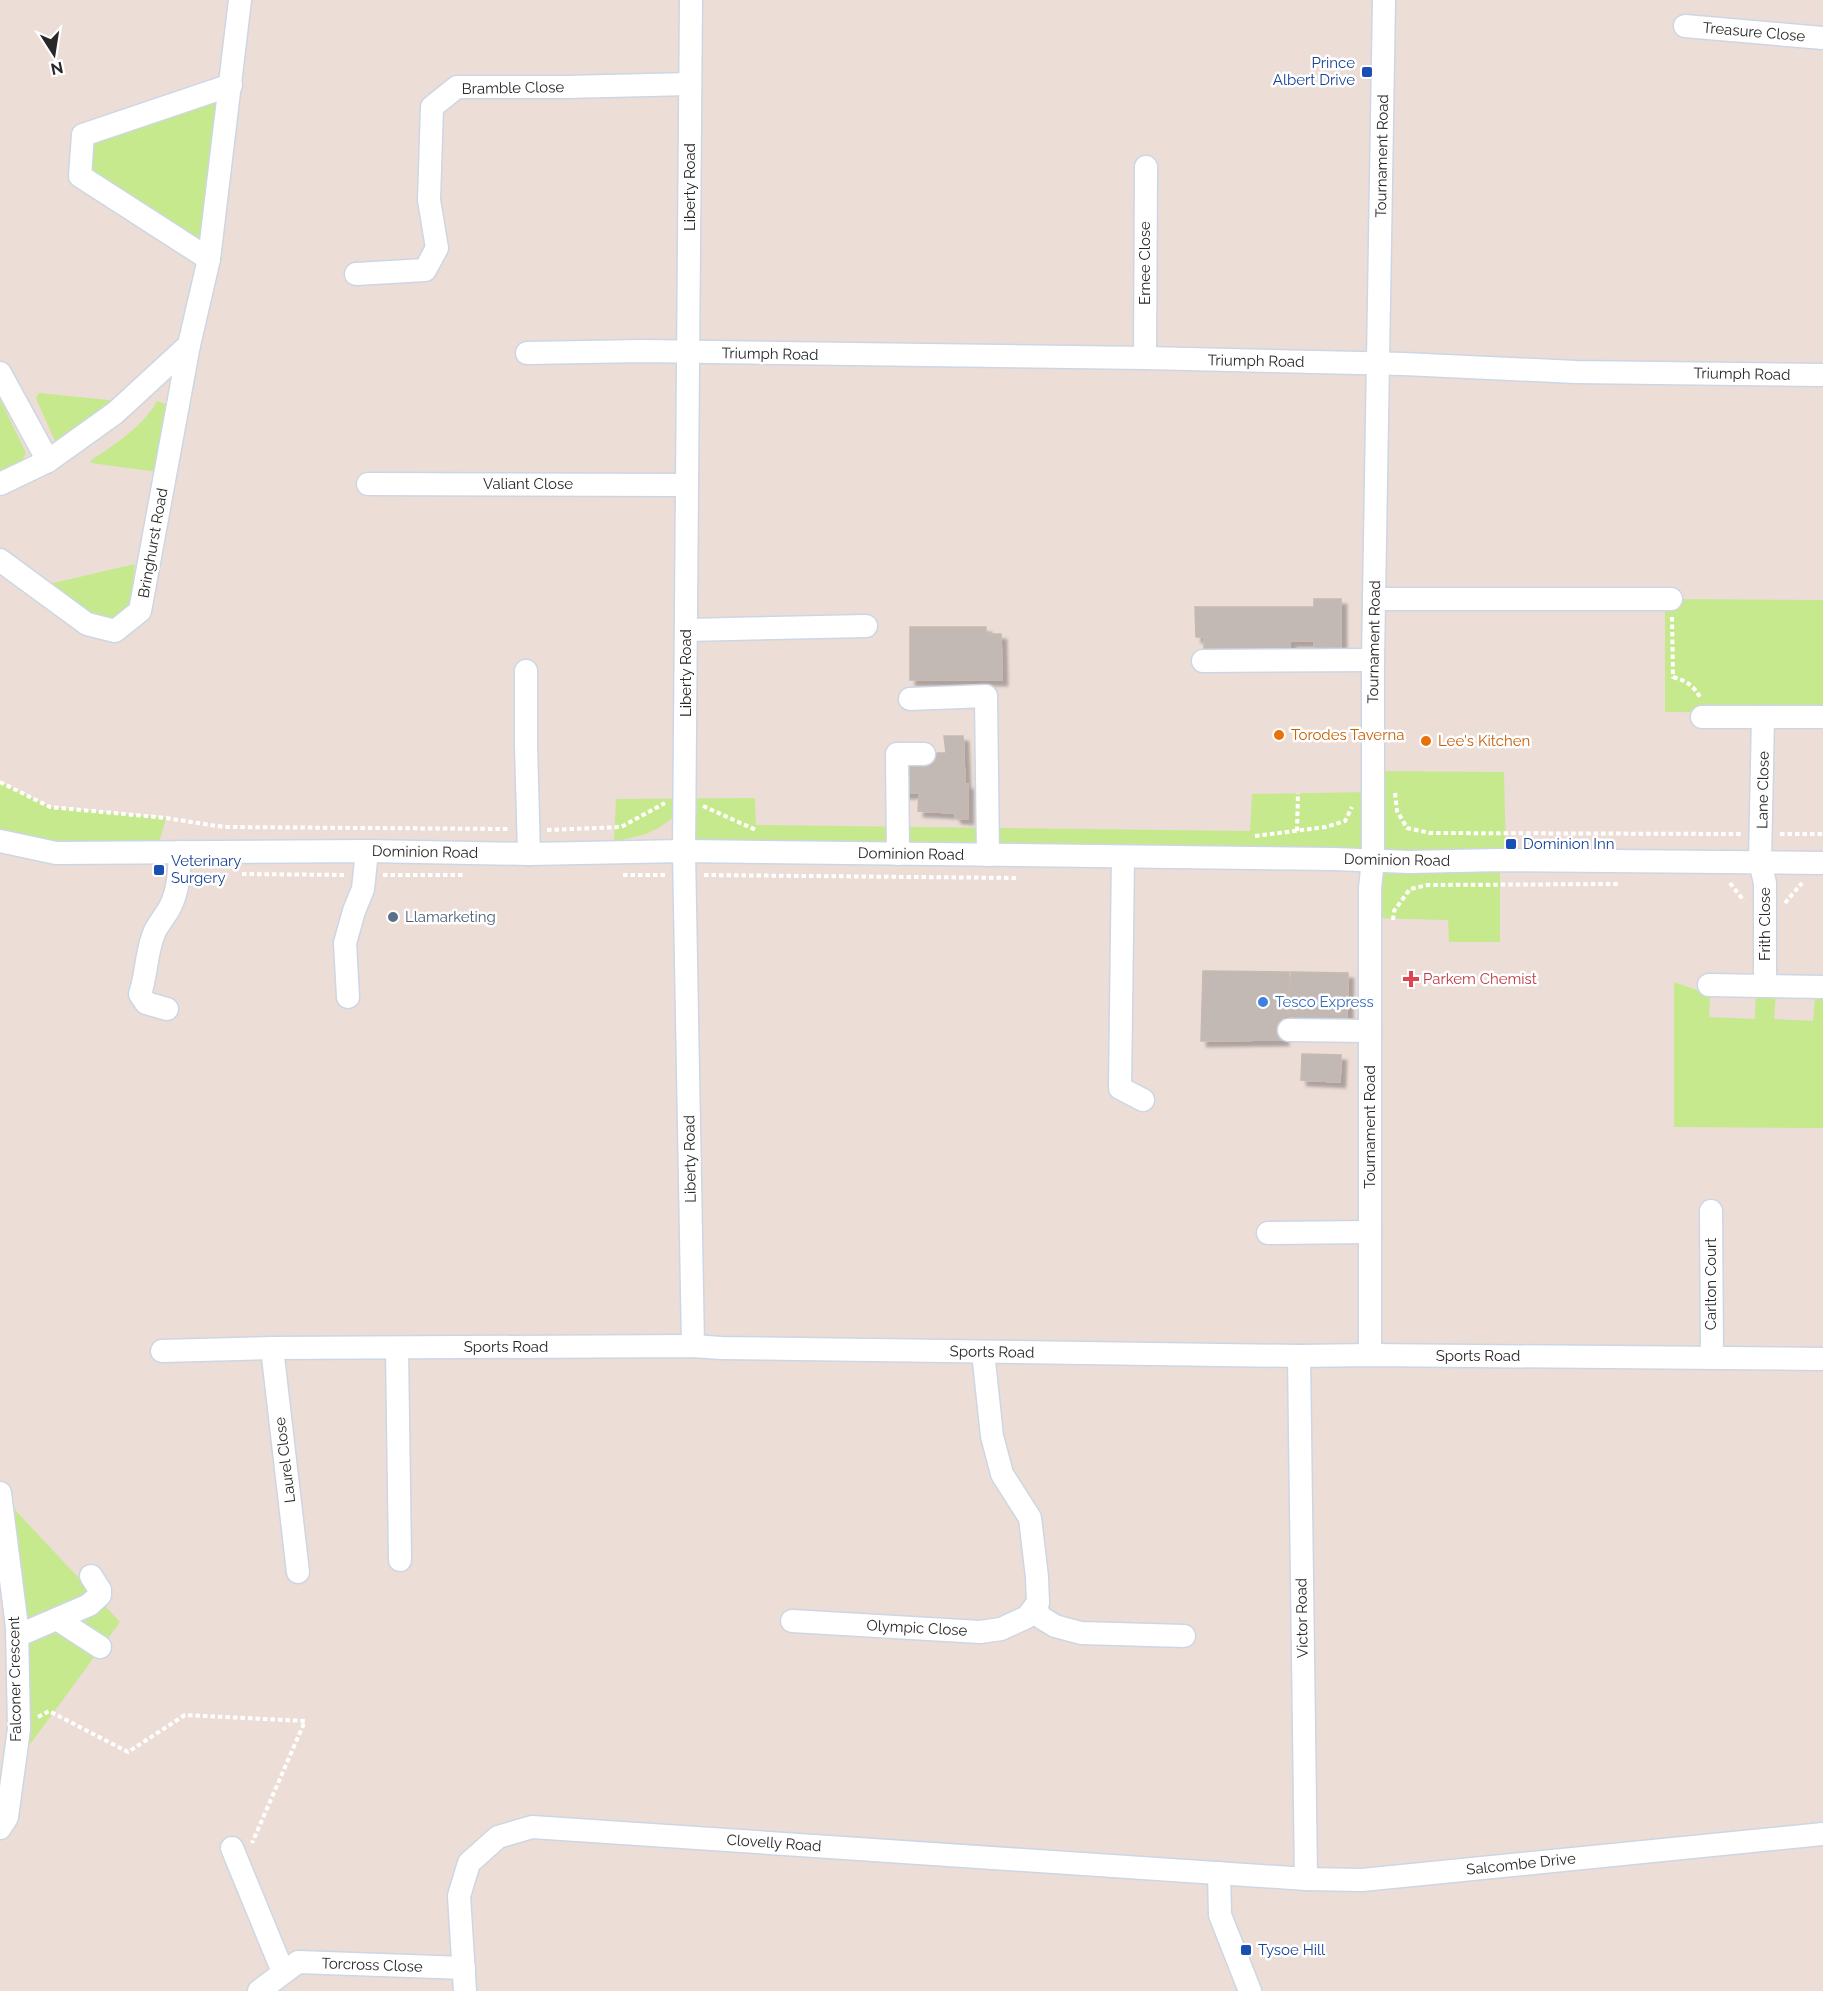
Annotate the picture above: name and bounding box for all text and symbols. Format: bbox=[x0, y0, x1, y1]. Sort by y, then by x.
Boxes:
street label: Treasure Close bbox=[1702, 19, 1806, 45]
north arrow bbox=[24, 24, 84, 84]
place label: Prince Albert Drive bbox=[1273, 54, 1355, 89]
text: N bbox=[49, 58, 65, 79]
marker: Prince Albert Drive bbox=[1360, 65, 1374, 79]
street label: Bramble Close bbox=[462, 78, 565, 98]
street label: Tournament Road bbox=[1372, 94, 1392, 218]
street label: Liberty Road bbox=[681, 143, 699, 231]
street label: Ernee Close bbox=[1136, 221, 1154, 305]
street label: Triumph Road bbox=[721, 344, 819, 364]
street label: Triumph Road bbox=[1207, 351, 1305, 371]
street label: Triumph Road bbox=[1693, 364, 1791, 384]
street label: Valiant Close bbox=[483, 475, 573, 493]
street label: Bringhurst Road bbox=[134, 487, 172, 599]
street label: Tournament Road bbox=[1364, 580, 1384, 704]
street label: Liberty Road bbox=[677, 629, 695, 717]
place label: Torodes Taverna bbox=[1291, 726, 1404, 744]
marker: Torodes Taverna bbox=[1272, 728, 1286, 742]
place label: Lee's Kitchen bbox=[1438, 732, 1530, 750]
marker: Lee's Kitchen bbox=[1419, 734, 1433, 748]
street label: Lane Close bbox=[1753, 751, 1773, 829]
place label: Dominion Inn bbox=[1523, 835, 1614, 853]
marker: Dominion Inn bbox=[1504, 837, 1518, 851]
street label: Dominion Road bbox=[372, 842, 478, 862]
street label: Dominion Road bbox=[858, 844, 964, 864]
street label: Dominion Road bbox=[1344, 850, 1450, 870]
place label: Veterinary Surgery bbox=[171, 852, 241, 887]
marker: Veterinary Surgery bbox=[152, 863, 166, 877]
street label: Frith Close bbox=[1756, 887, 1774, 961]
place label: Llamarketing bbox=[405, 908, 496, 926]
marker: Llamarketing bbox=[386, 910, 400, 924]
place label: Parkem Chemist bbox=[1423, 970, 1537, 988]
marker: Parkem Chemist bbox=[1404, 972, 1418, 986]
place label: Tesco Express bbox=[1275, 993, 1374, 1011]
marker: Tesco Express bbox=[1256, 995, 1270, 1009]
street label: Tournament Road bbox=[1361, 1065, 1379, 1189]
street label: Liberty Road bbox=[680, 1115, 700, 1203]
street label: Carlton Court bbox=[1702, 1238, 1720, 1330]
street label: Sports Road bbox=[464, 1338, 548, 1356]
street label: Sports Road bbox=[950, 1342, 1034, 1362]
street label: Sports Road bbox=[1436, 1347, 1520, 1365]
street label: Laurel Close bbox=[271, 1416, 299, 1504]
street label: Victor Road bbox=[1292, 1578, 1312, 1658]
street label: Falconer Crescent bbox=[5, 1616, 25, 1742]
street label: Olympic Close bbox=[866, 1616, 968, 1640]
street label: Clovelly Road bbox=[726, 1831, 822, 1855]
street label: Salcombe Drive bbox=[1465, 1849, 1577, 1879]
place label: Tysoe Hill bbox=[1258, 1941, 1326, 1959]
marker: Tysoe Hill bbox=[1239, 1943, 1253, 1957]
street label: Torcross Close bbox=[321, 1954, 423, 1976]

